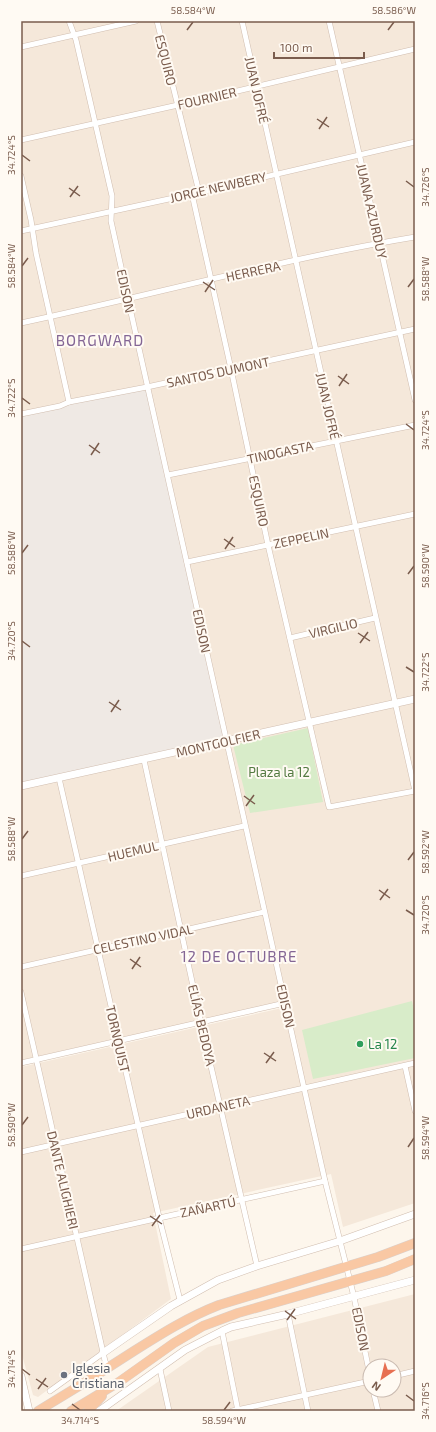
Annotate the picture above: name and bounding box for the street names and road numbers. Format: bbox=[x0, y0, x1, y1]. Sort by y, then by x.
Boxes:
street label: ESQUIRO bbox=[152, 33, 180, 87]
street label: JUAN JOFRÉ bbox=[242, 55, 273, 125]
street label: FOURNIER bbox=[176, 83, 238, 113]
street label: JUANA AZURDUY bbox=[353, 162, 391, 261]
street label: JORGE NEWBERY bbox=[168, 168, 269, 206]
street label: HERRERA bbox=[224, 257, 282, 285]
street label: EDISON bbox=[114, 268, 138, 314]
street label: SANTOS DUMONT bbox=[165, 353, 271, 391]
street label: JUAN JOFRÉ bbox=[313, 371, 344, 441]
street label: TINOGASTA bbox=[245, 437, 315, 467]
street label: ESQUIRO bbox=[246, 474, 272, 528]
street label: ZEPPELIN bbox=[272, 524, 330, 552]
street label: EDISON bbox=[190, 608, 214, 654]
street label: VIRGILIO bbox=[307, 615, 359, 641]
street label: MONTGOLFIER bbox=[174, 726, 262, 760]
street label: HUEMUL bbox=[106, 837, 160, 865]
street label: CELESTINO VIDAL bbox=[91, 921, 195, 957]
street label: ELÍAS BEDOYA bbox=[185, 983, 220, 1067]
street label: EDISON bbox=[273, 983, 299, 1029]
street label: TORNQUIST bbox=[102, 1004, 134, 1075]
street label: URDANETA bbox=[185, 1092, 251, 1122]
street label: DANTE ALIGHIERI bbox=[44, 1129, 82, 1231]
street label: ZAÑARTÚ bbox=[178, 1192, 237, 1221]
street label: EDISON bbox=[349, 1306, 373, 1352]

